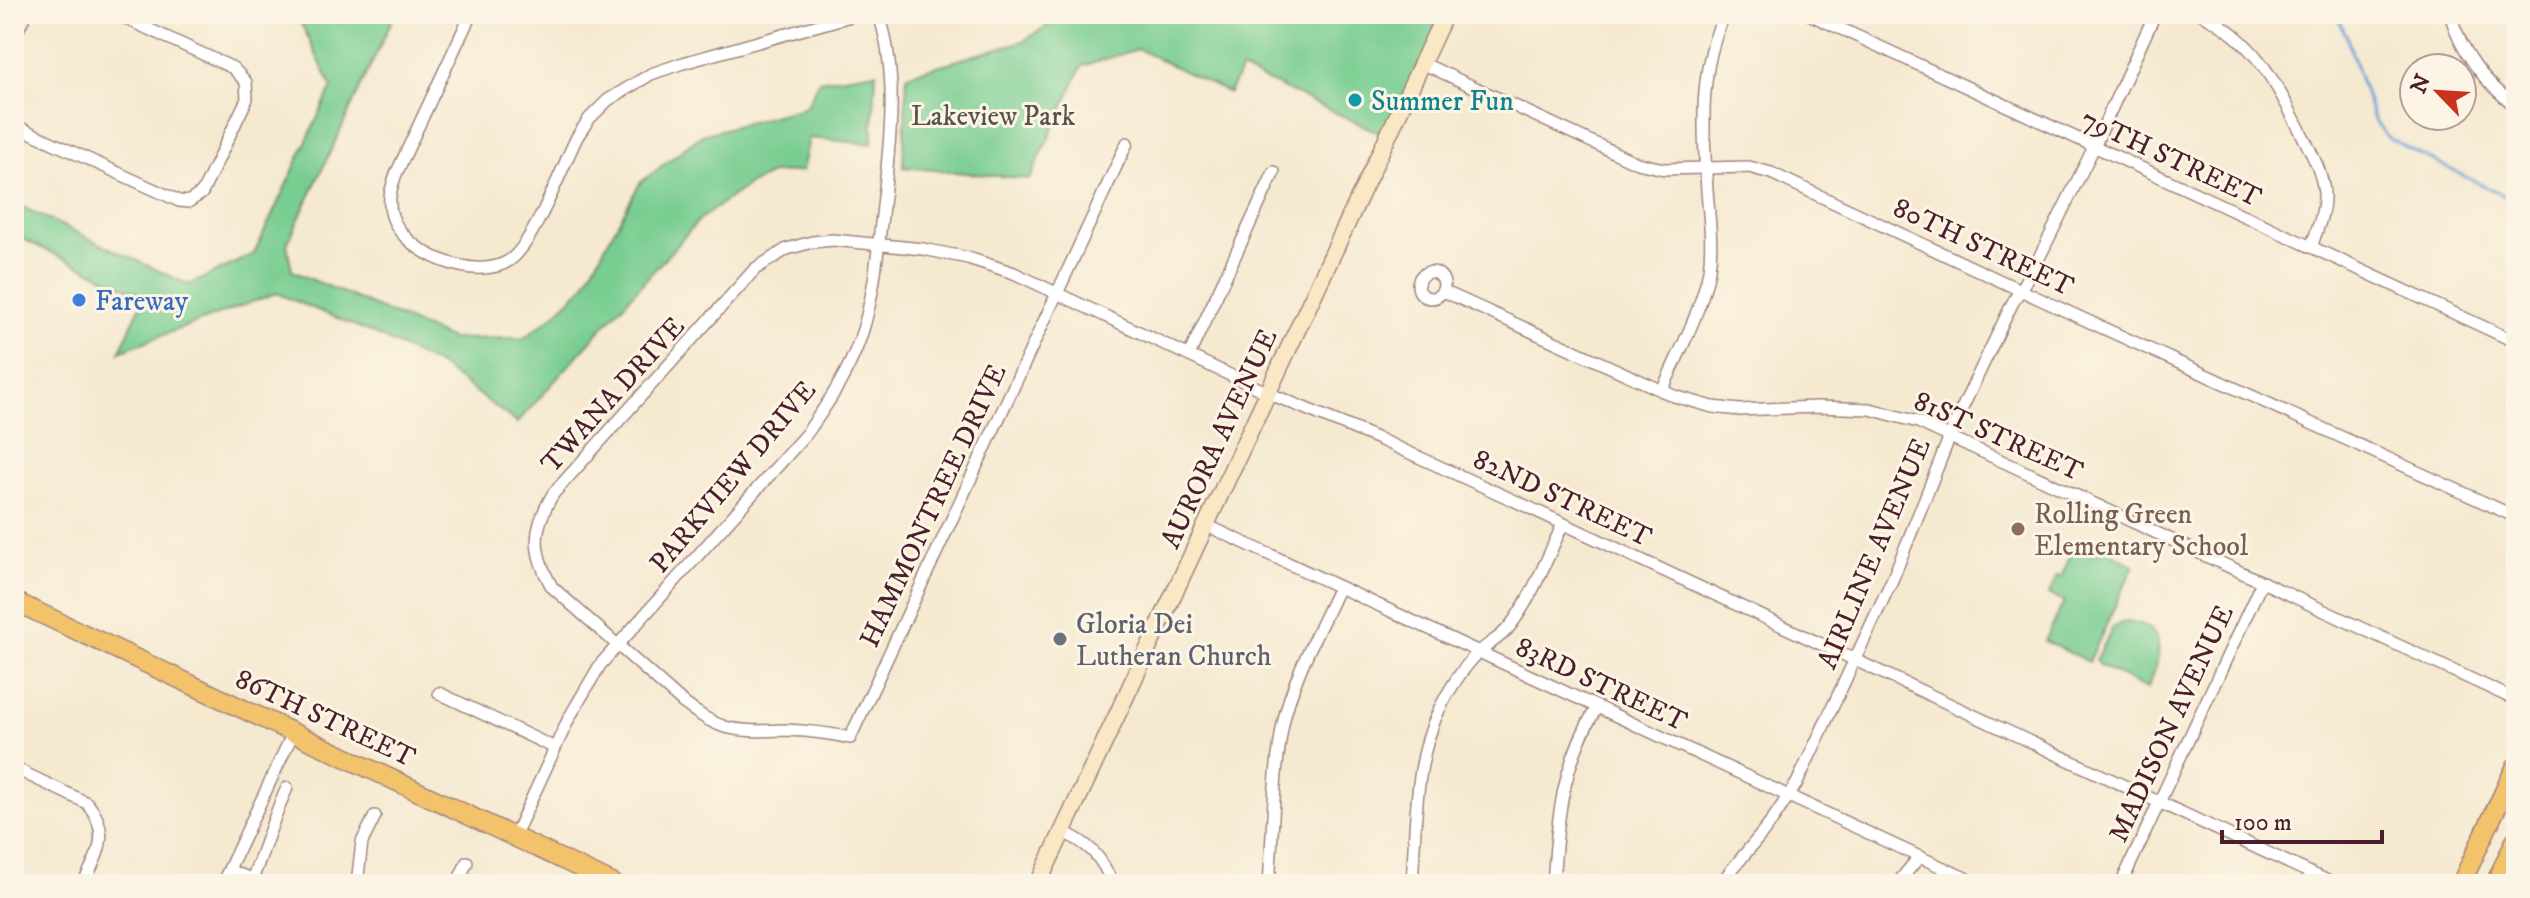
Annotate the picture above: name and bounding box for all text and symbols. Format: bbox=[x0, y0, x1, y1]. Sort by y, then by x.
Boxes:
north arrow bbox=[2398, 52, 2478, 132]
text: N bbox=[2405, 70, 2437, 98]
place label: Summer Fun bbox=[1371, 84, 1514, 119]
marker: Summer Fun bbox=[1346, 91, 1364, 109]
park label: Lakeview Park bbox=[911, 99, 1075, 134]
street label: 79TH STREET bbox=[2076, 101, 2267, 215]
street label: 80TH STREET bbox=[1888, 190, 2079, 304]
place label: Fareway bbox=[95, 284, 189, 319]
marker: Fareway bbox=[70, 291, 88, 309]
street label: TWANA DRIVE bbox=[534, 310, 693, 480]
street label: AURORA AVENUE bbox=[1153, 323, 1286, 554]
street label: HAMMONTREE DRIVE bbox=[852, 358, 1014, 653]
street label: PARKVIEW DRIVE bbox=[642, 374, 824, 580]
street label: 81ST STREET bbox=[1908, 383, 2088, 489]
street label: AIRLINE AVENUE bbox=[1810, 433, 1939, 674]
street label: 82ND STREET bbox=[1468, 442, 1657, 555]
place label: Rolling Green Elementary School bbox=[2034, 497, 2249, 564]
marker: Rolling Green Elementary School bbox=[2009, 520, 2027, 538]
street label: MADISON AVENUE bbox=[2101, 599, 2242, 848]
place label: Gloria Dei Lutheran Church bbox=[1076, 607, 1272, 674]
street label: 83RD STREET bbox=[1510, 629, 1693, 739]
marker: Gloria Dei Lutheran Church bbox=[1051, 630, 1069, 648]
street label: 86TH STREET bbox=[230, 661, 421, 775]
scale bar bbox=[2222, 794, 2382, 844]
text: 100 m bbox=[2234, 808, 2292, 838]

